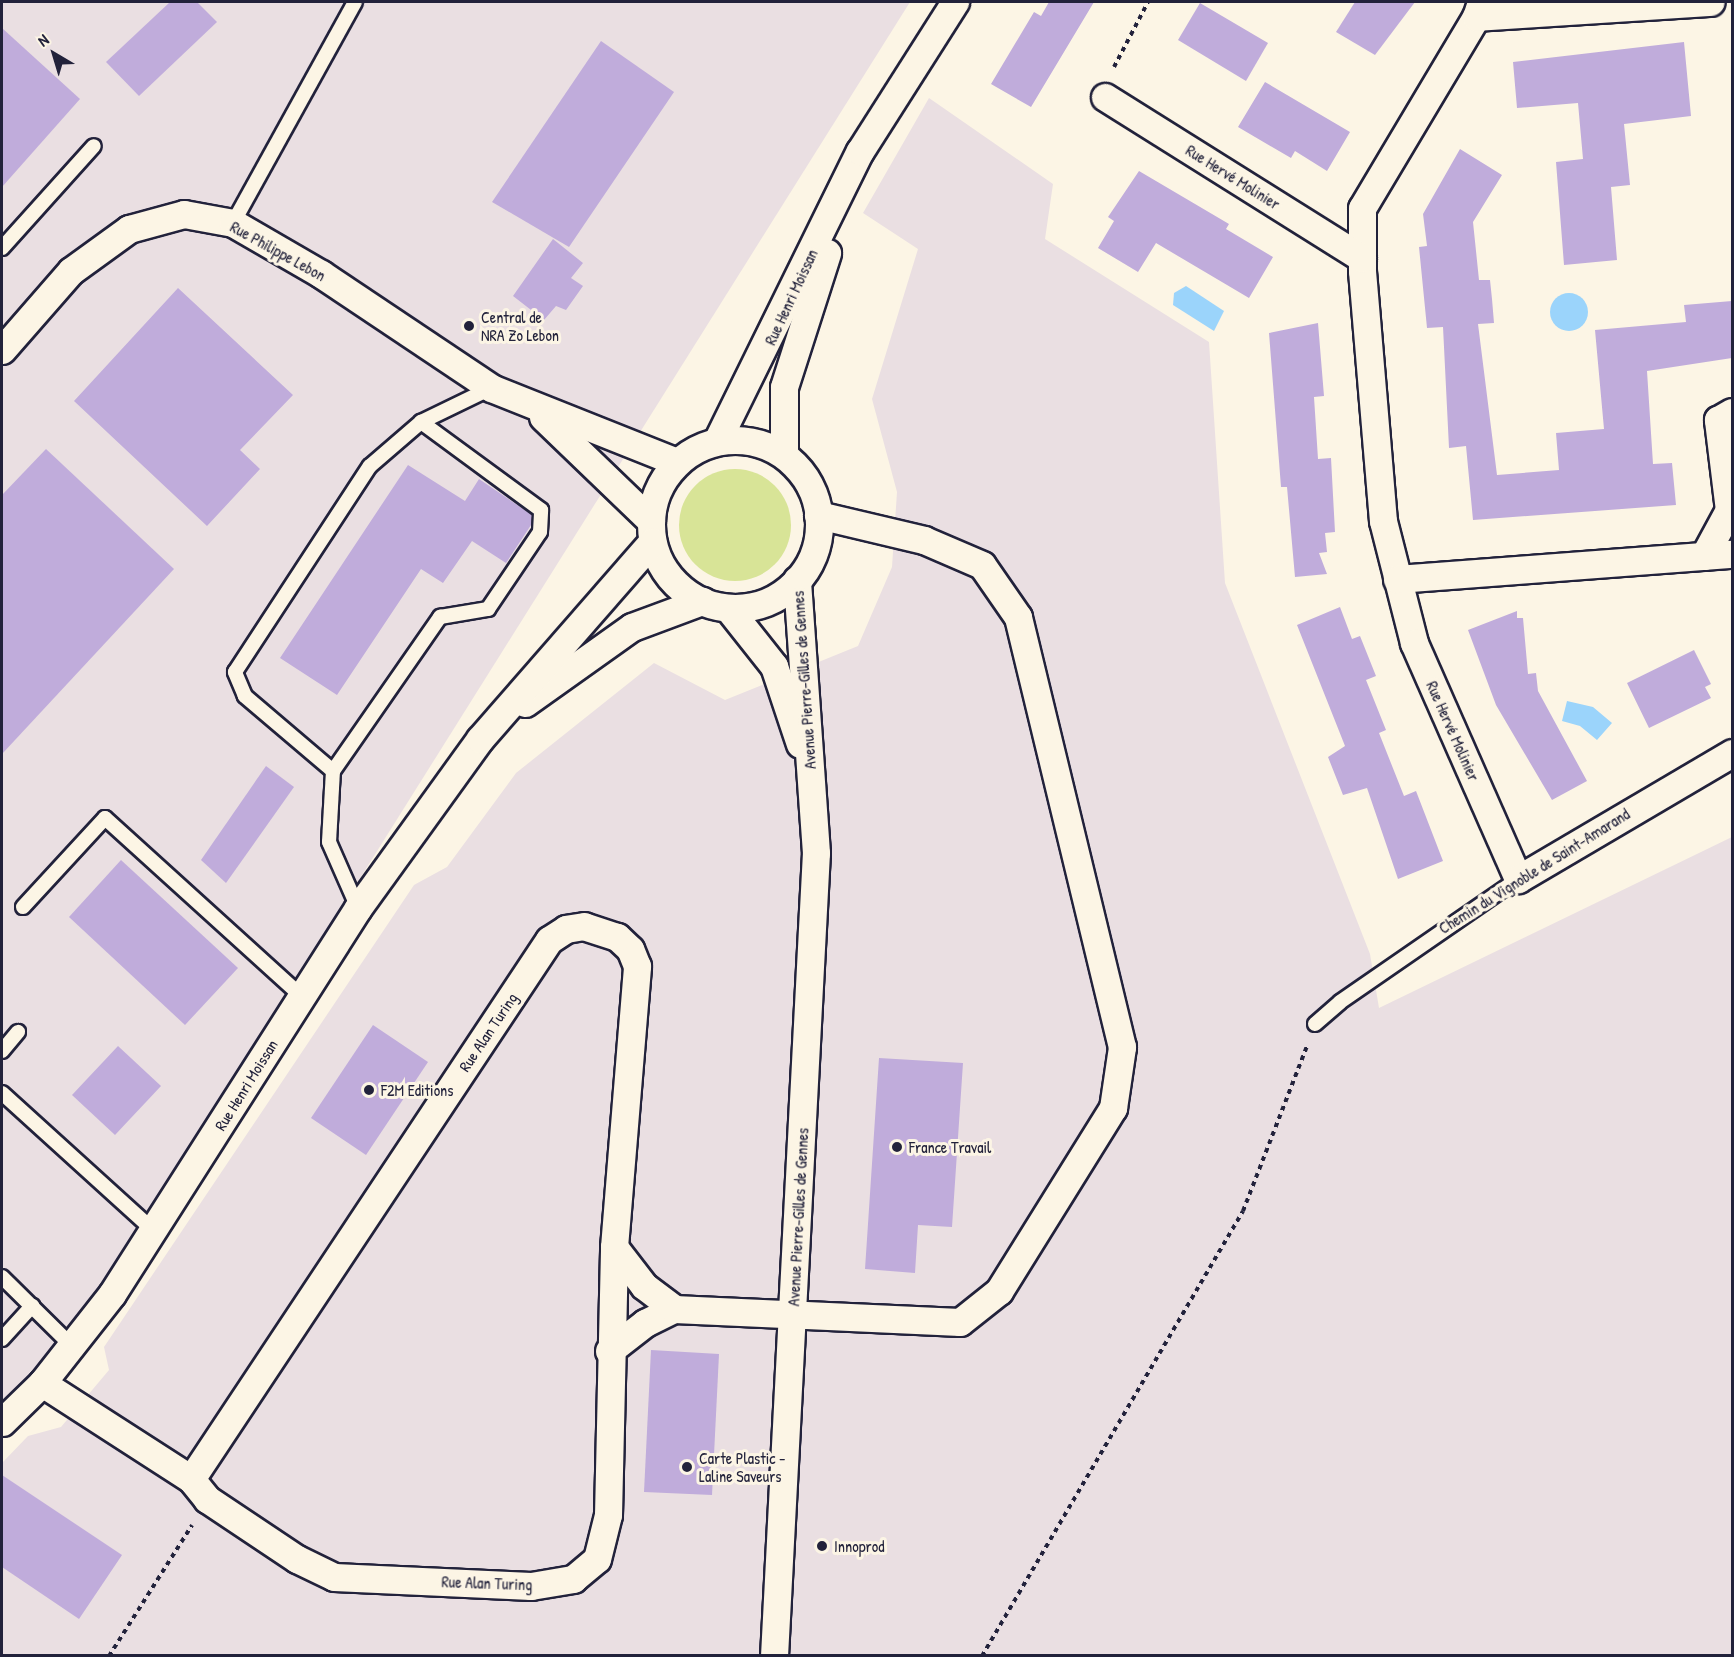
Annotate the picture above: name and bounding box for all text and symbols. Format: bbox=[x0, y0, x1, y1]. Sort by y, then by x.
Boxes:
north arrow bbox=[24, 24, 84, 84]
text: N bbox=[33, 29, 53, 51]
street label: Rue Hervé Molinier bbox=[1182, 140, 1284, 214]
street label: Rue Philippe Lebon bbox=[227, 217, 329, 285]
street label: Rue Henri Moissan bbox=[760, 246, 822, 348]
place label: Central de NRA Zo Lebon bbox=[481, 307, 559, 345]
marker: Central de NRA Zo Lebon bbox=[462, 319, 476, 333]
street label: Avenue Pierre-Gilles de Gennes bbox=[788, 590, 820, 770]
street label: Rue Hervé Molinier bbox=[1422, 678, 1484, 784]
street label: Chemin du Vignoble de Saint-Amarand bbox=[1435, 804, 1633, 938]
street label: Rue Alan Turing bbox=[455, 989, 521, 1075]
street label: Rue Henri Moissan bbox=[210, 1036, 282, 1134]
place label: F2M Editions bbox=[381, 1080, 454, 1100]
marker: F2M Editions bbox=[362, 1083, 376, 1097]
street label: Avenue Pierre-Gilles de Gennes bbox=[784, 1127, 812, 1307]
place label: France Travail bbox=[909, 1137, 991, 1157]
marker: France Travail bbox=[890, 1140, 904, 1154]
place label: Carte Plastic - Laline Saveurs bbox=[699, 1448, 786, 1486]
marker: Carte Plastic - Laline Saveurs bbox=[680, 1460, 694, 1474]
place label: Innoprod bbox=[834, 1536, 884, 1556]
marker: Innoprod bbox=[815, 1539, 829, 1553]
street label: Rue Alan Turing bbox=[441, 1572, 533, 1594]

